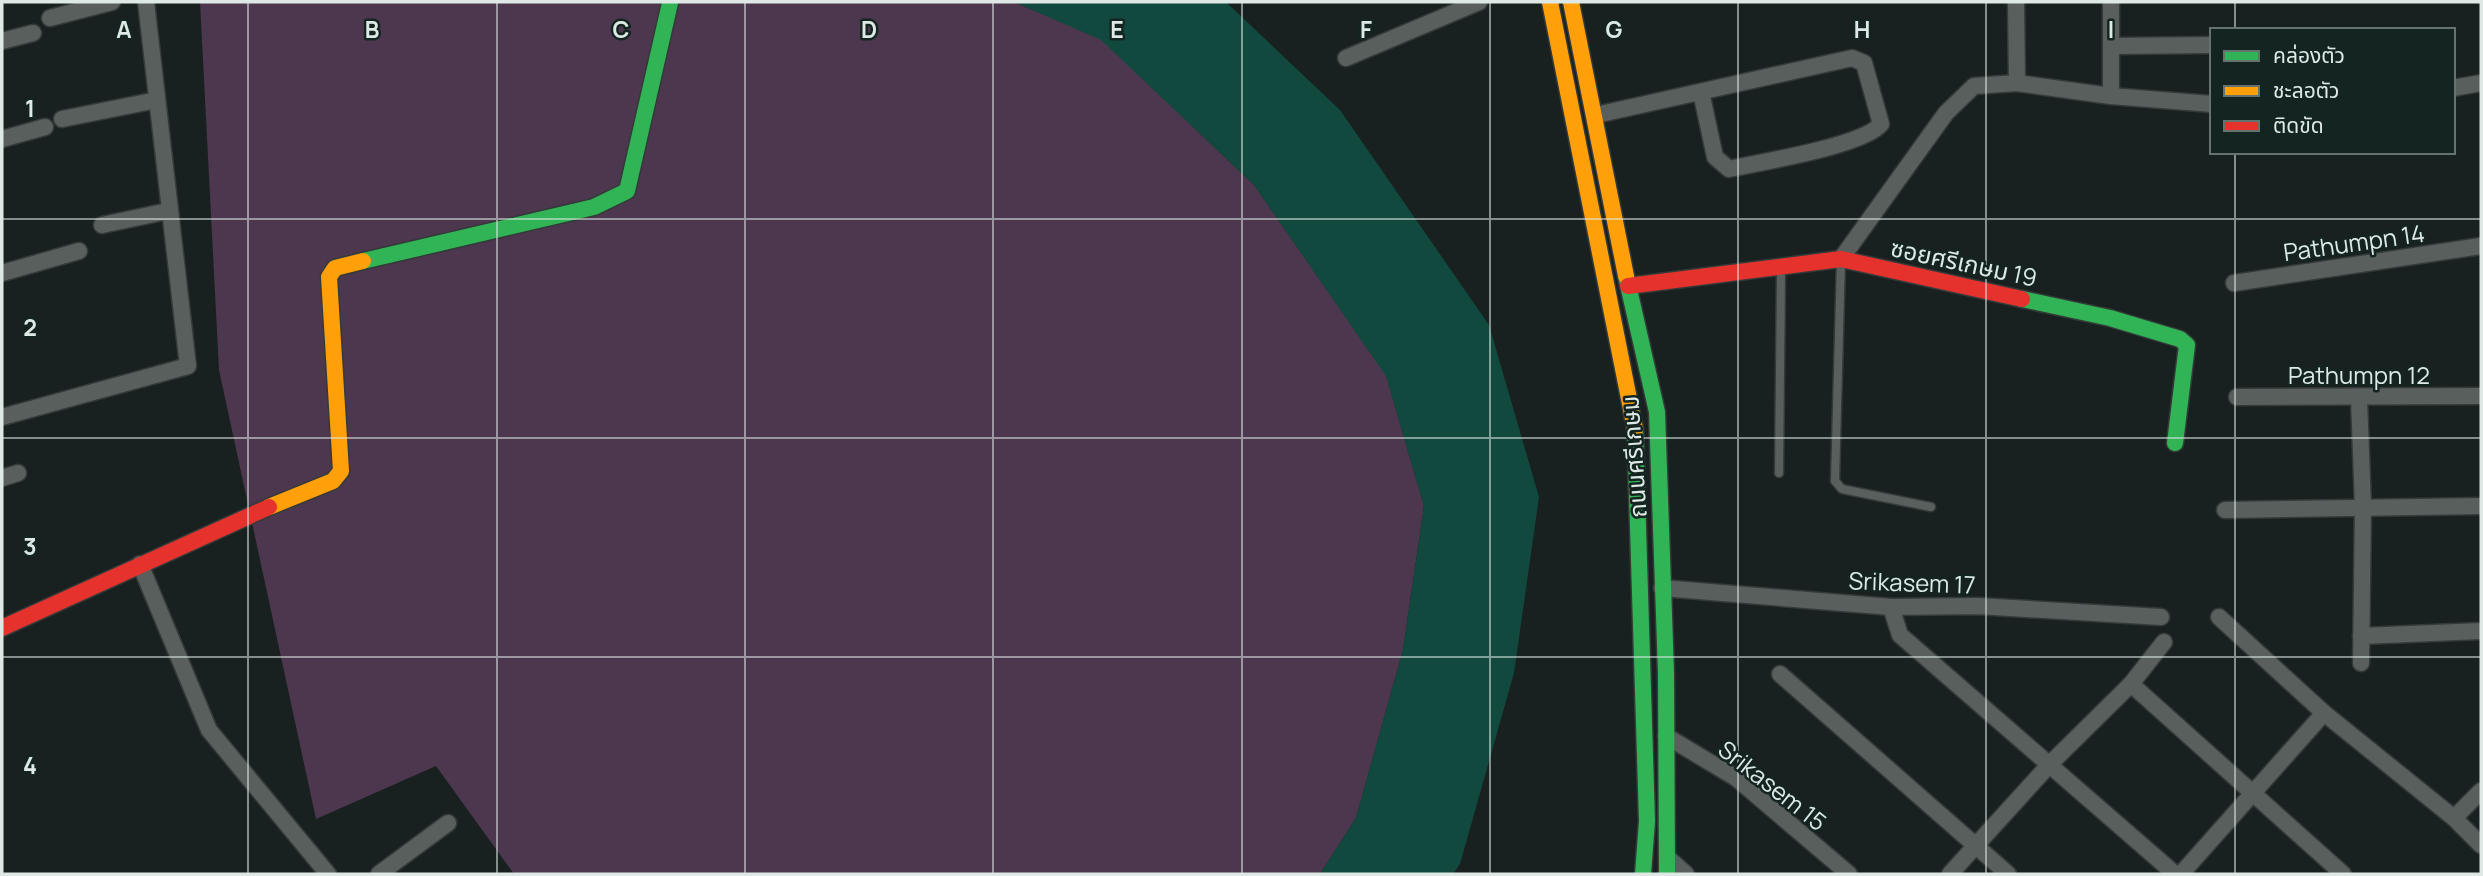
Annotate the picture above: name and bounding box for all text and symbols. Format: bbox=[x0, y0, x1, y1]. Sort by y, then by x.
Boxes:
text: A bbox=[116, 13, 132, 45]
text: B bbox=[365, 13, 379, 45]
text: C bbox=[613, 13, 630, 45]
text: D bbox=[861, 13, 877, 45]
text: E bbox=[1110, 13, 1124, 45]
text: F bbox=[1360, 13, 1372, 45]
text: G bbox=[1606, 13, 1623, 45]
text: H bbox=[1854, 13, 1870, 45]
text: I bbox=[2108, 13, 2114, 45]
legend bbox=[2210, 28, 2455, 154]
text: คล่องตัว bbox=[2273, 41, 2345, 69]
text: ชะลอตัว bbox=[2273, 76, 2339, 104]
text: 1 bbox=[25, 92, 35, 124]
text: ติดขัด bbox=[2273, 111, 2324, 139]
street label: Pathumpn 14 bbox=[2281, 216, 2427, 268]
street label: ซอยศรีเกษม 19 bbox=[1888, 230, 2040, 294]
text: 2 bbox=[23, 311, 37, 343]
street label: Pathumpn 12 bbox=[2288, 358, 2430, 391]
street label: ถนนศรีเกษม bbox=[1612, 395, 1654, 519]
text: 3 bbox=[23, 530, 37, 562]
street label: Srikasem 17 bbox=[1848, 563, 1976, 601]
street label: Srikasem 15 bbox=[1712, 732, 1834, 838]
text: 4 bbox=[23, 749, 37, 781]

